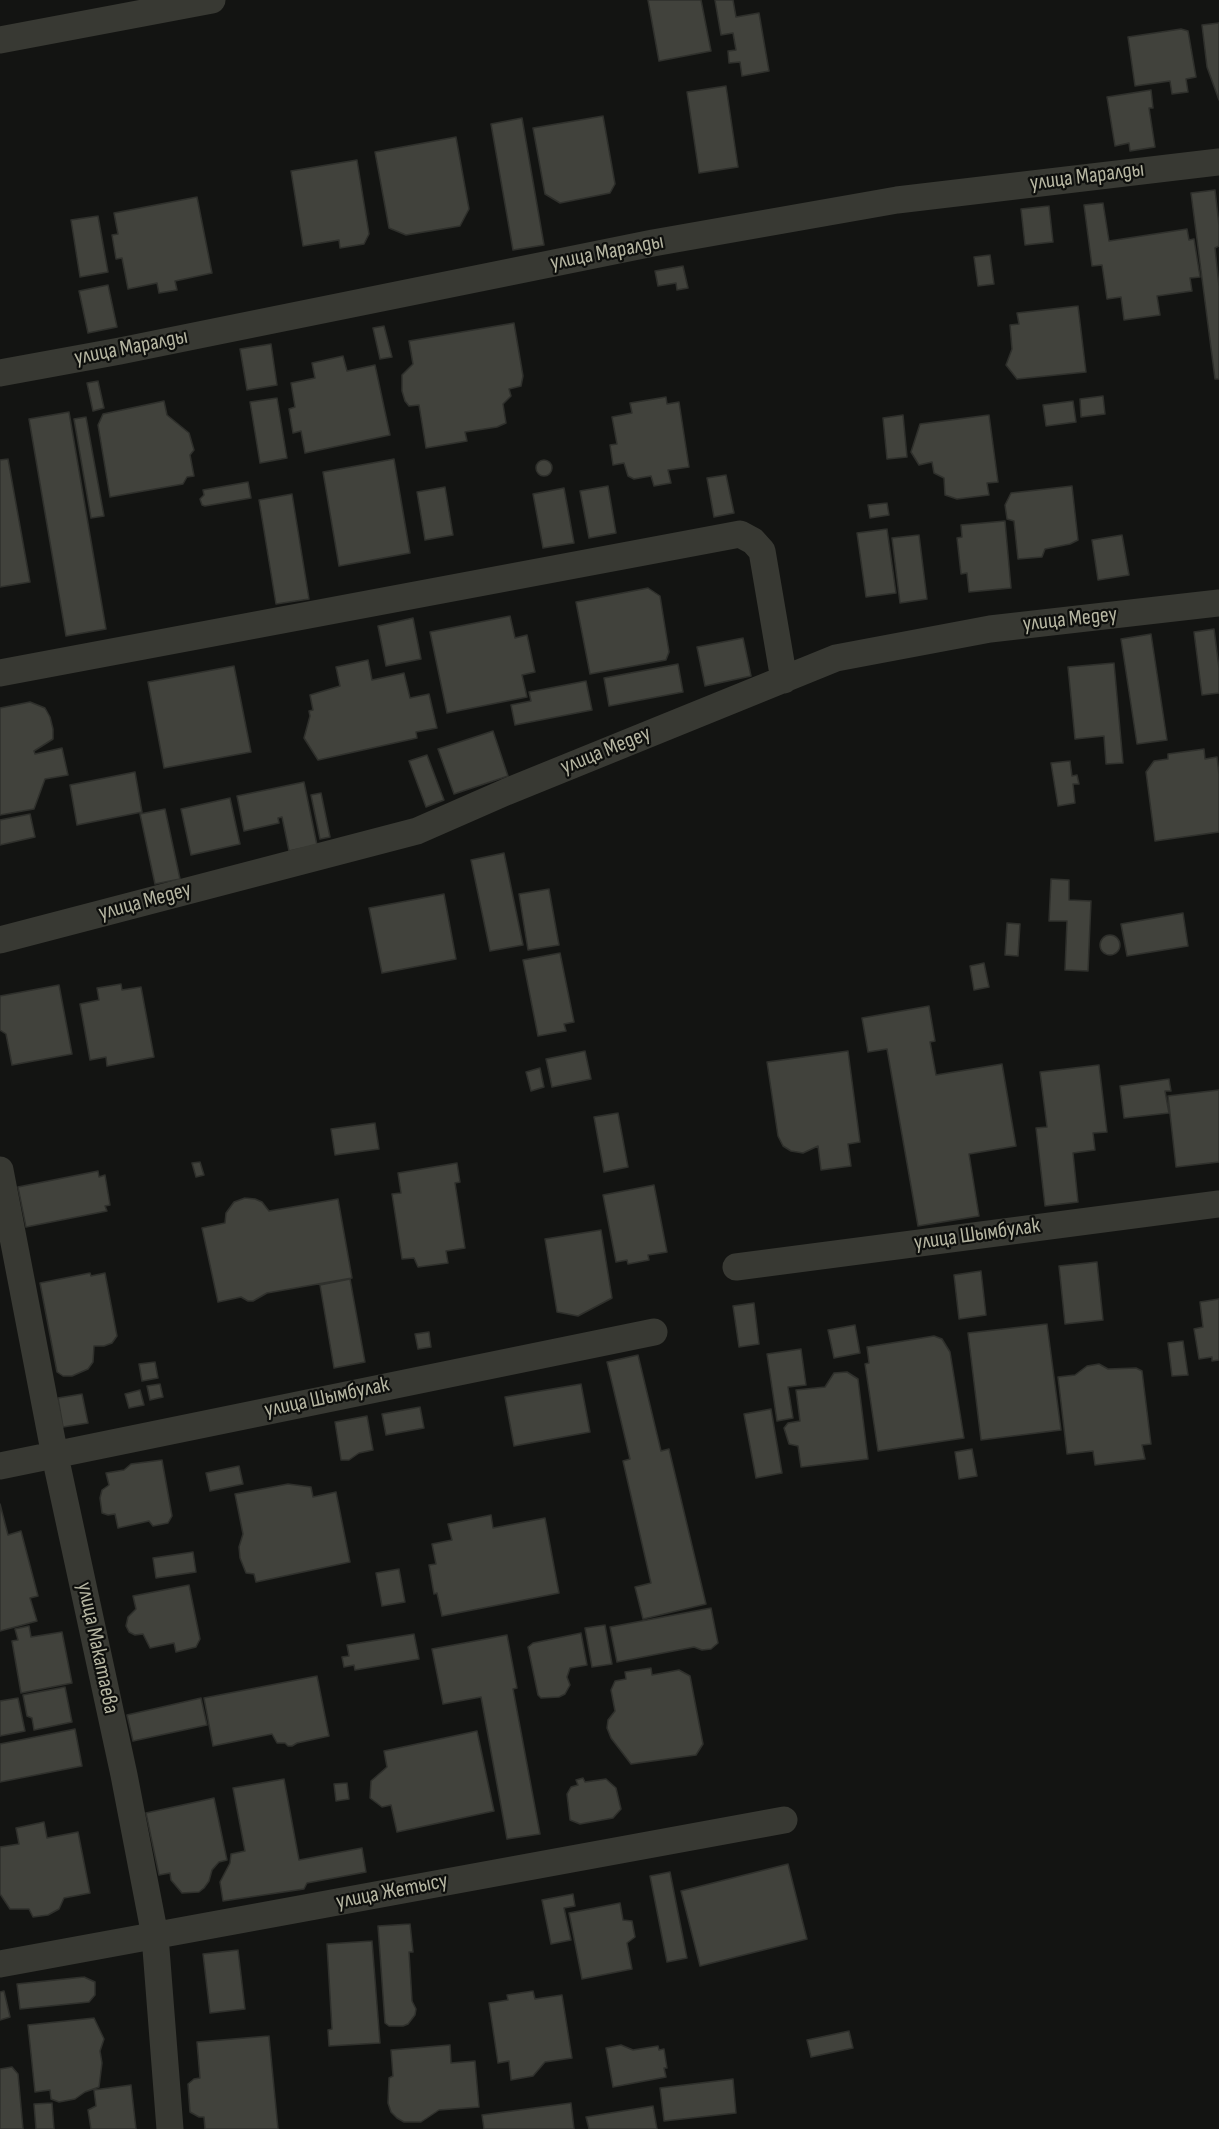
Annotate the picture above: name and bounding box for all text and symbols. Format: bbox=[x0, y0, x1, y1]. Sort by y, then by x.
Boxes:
street label: улица Маралды bbox=[1028, 157, 1146, 197]
street label: улица Маралды bbox=[548, 229, 666, 277]
street label: улица Маралды bbox=[72, 324, 190, 372]
street label: улица Медеу bbox=[1021, 602, 1119, 638]
street label: улица Медеу bbox=[557, 721, 655, 781]
street label: улица Медеу bbox=[96, 877, 194, 927]
street label: улица Шымбулак bbox=[912, 1213, 1042, 1257]
street label: улица Шымбулак bbox=[262, 1372, 392, 1424]
street label: улица Макатаева bbox=[70, 1580, 124, 1716]
street label: улица Жетысу bbox=[334, 1868, 450, 1916]

